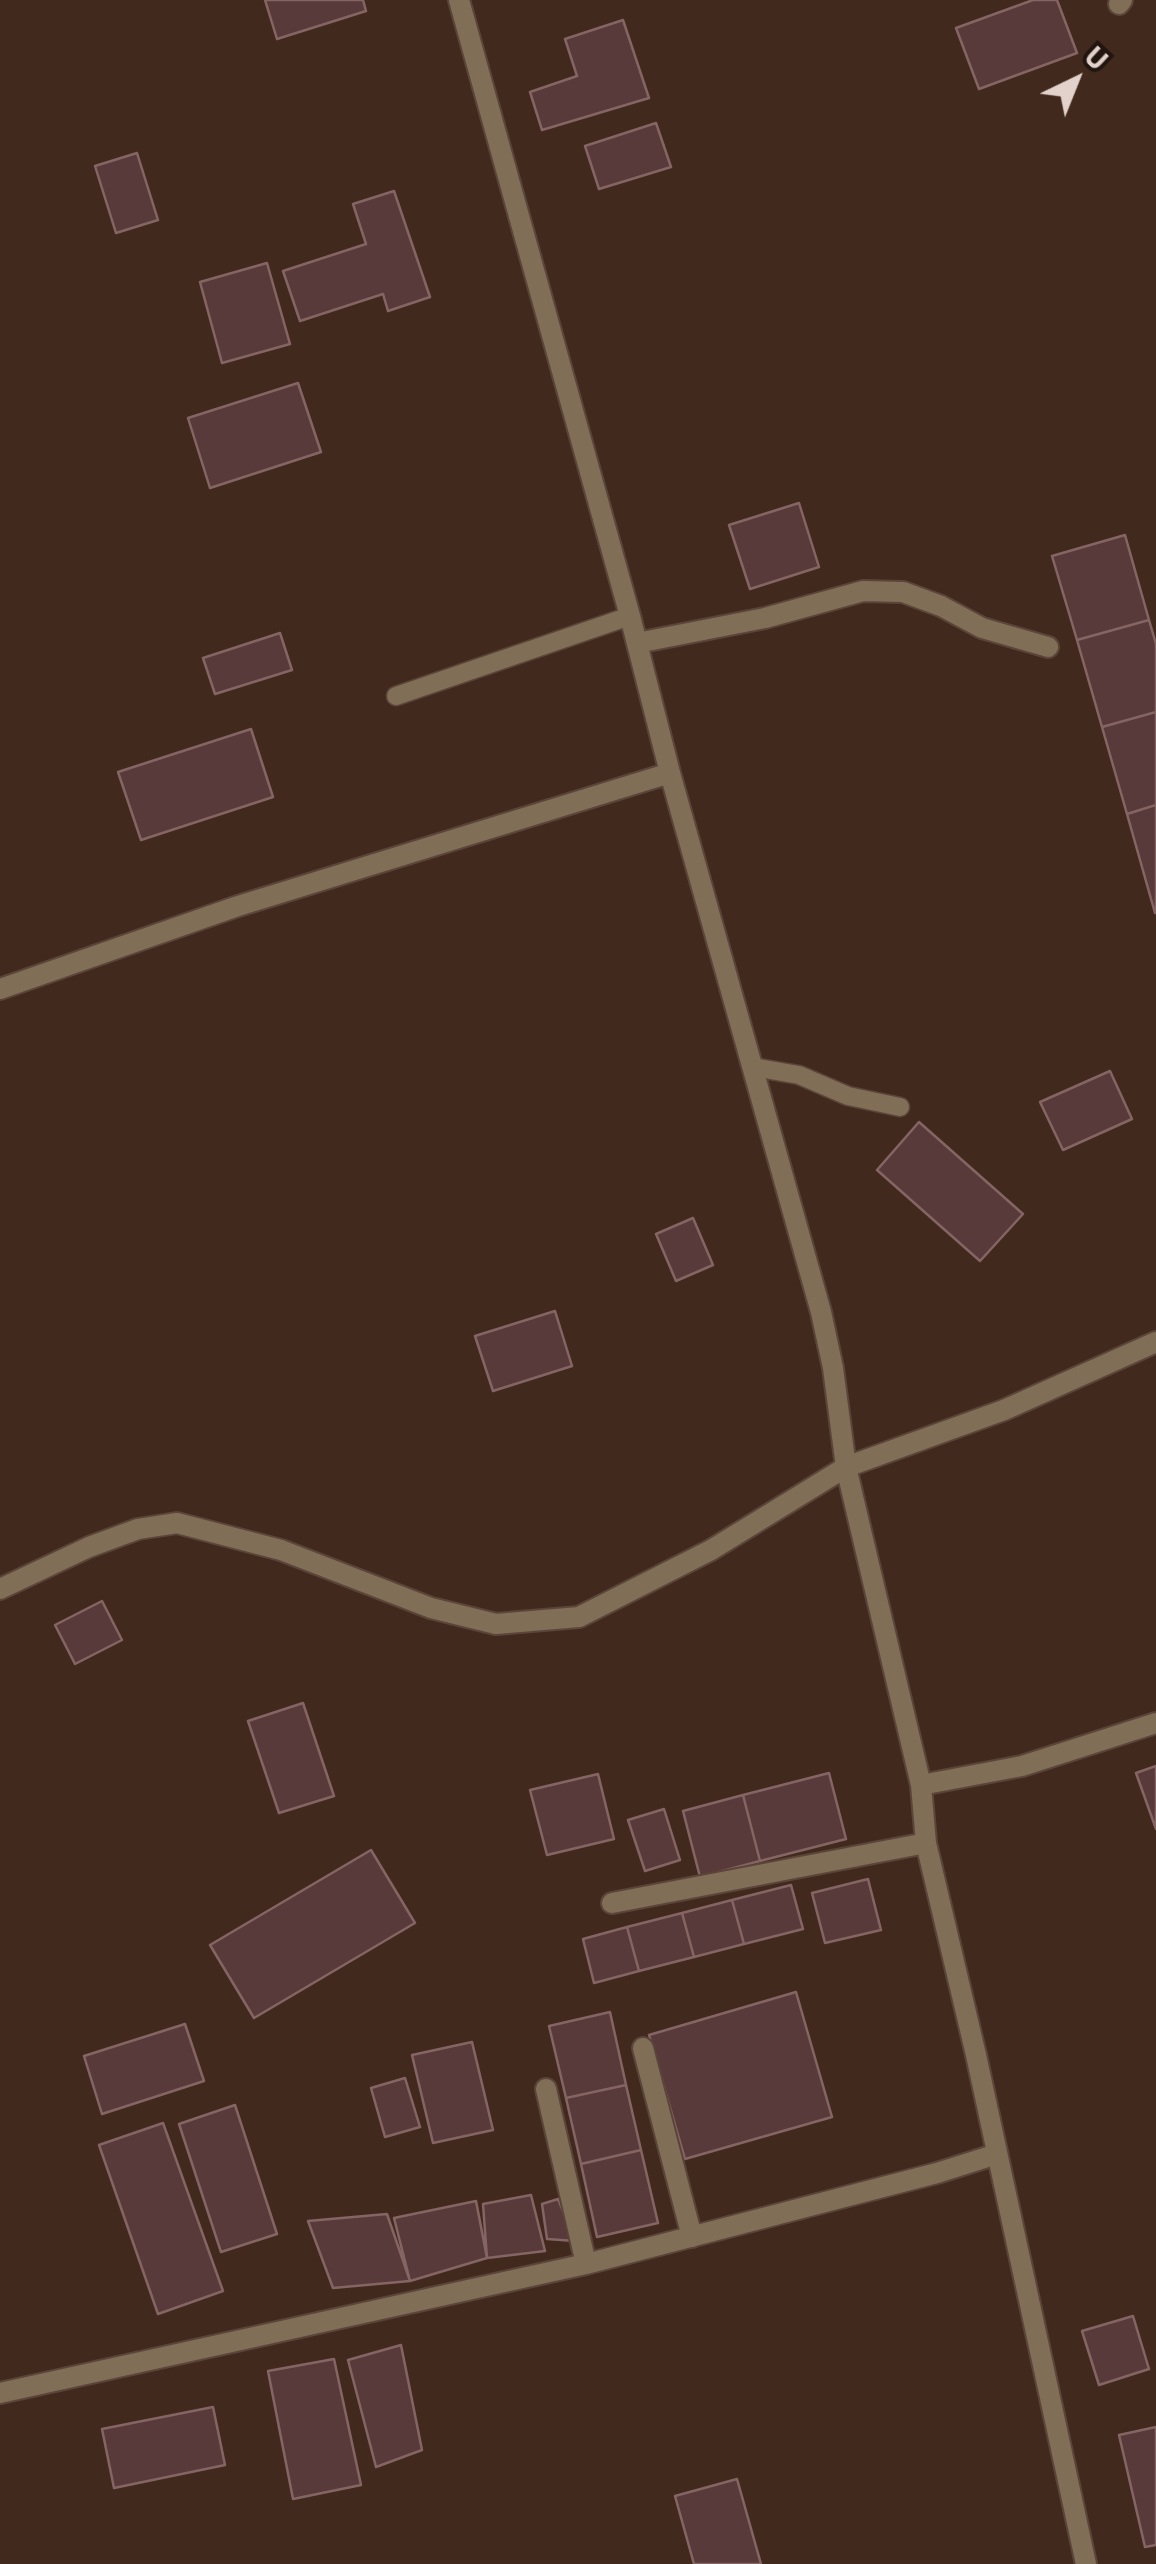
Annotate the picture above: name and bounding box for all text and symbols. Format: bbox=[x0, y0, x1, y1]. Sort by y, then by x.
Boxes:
north arrow bbox=[1026, 30, 1126, 130]
text: U bbox=[1077, 38, 1117, 78]

